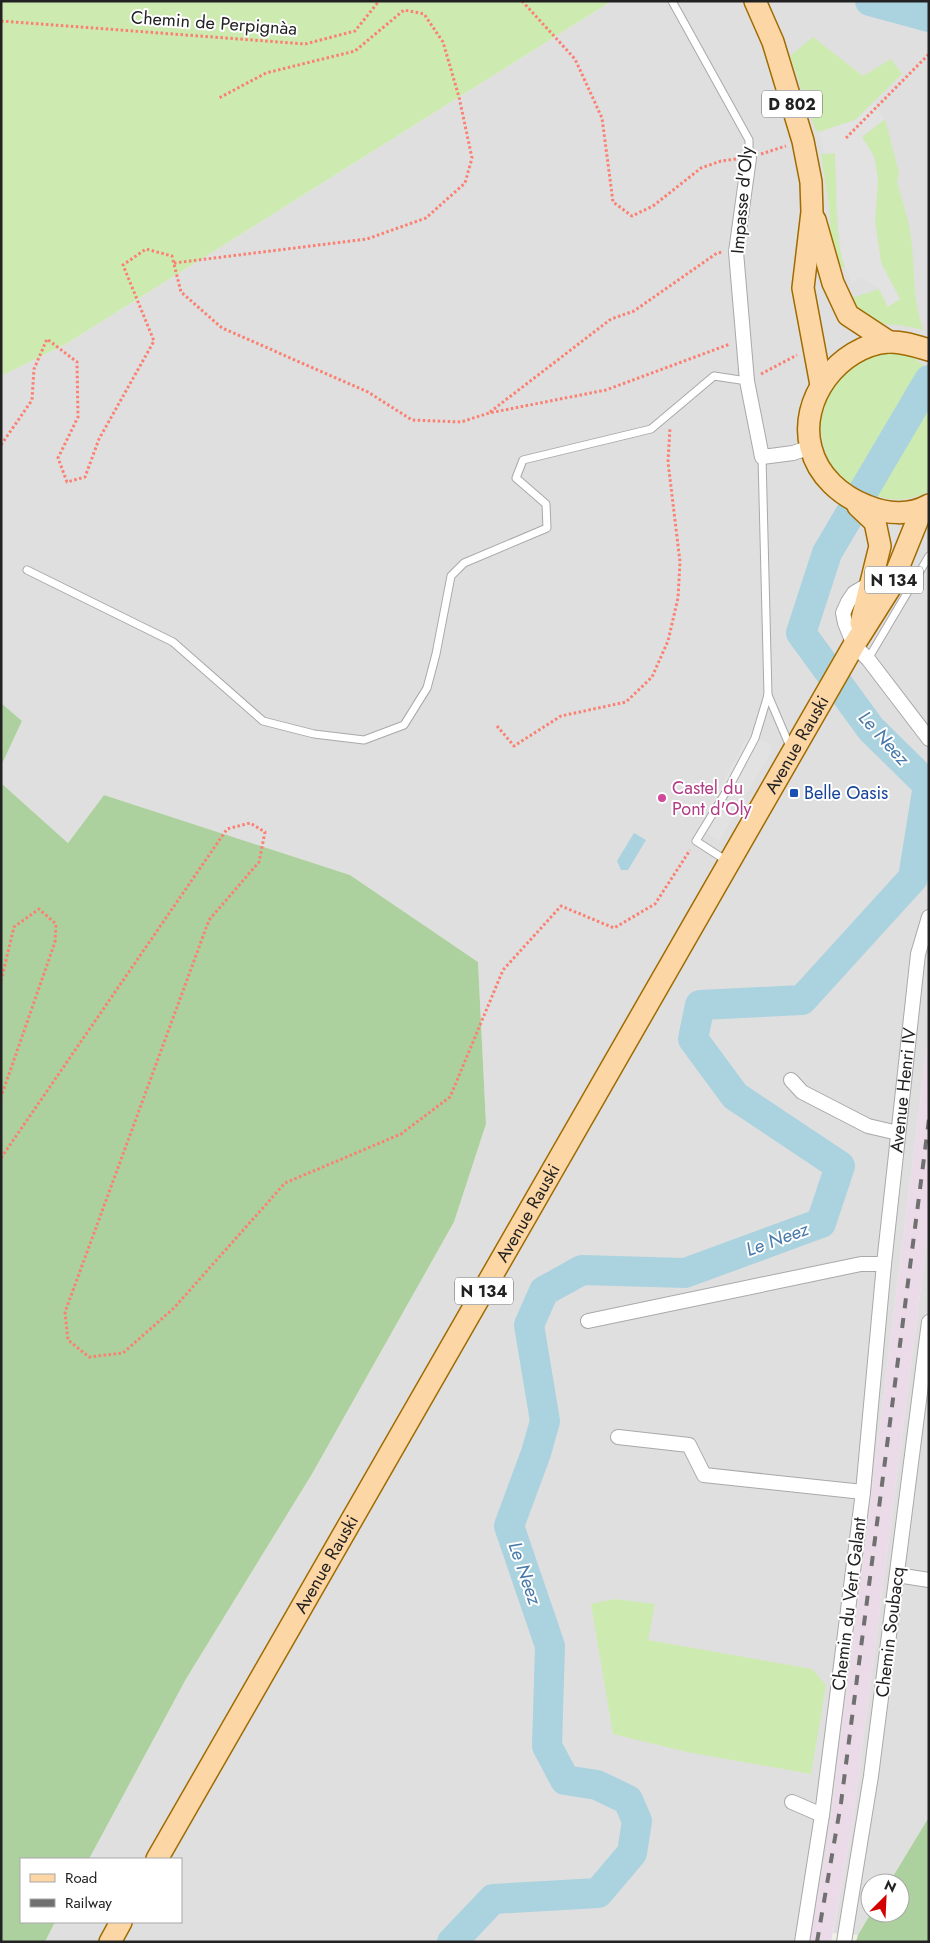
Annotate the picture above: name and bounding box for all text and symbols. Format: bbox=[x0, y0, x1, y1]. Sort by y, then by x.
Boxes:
street label: Chemin de Perpignàa bbox=[130, 4, 298, 42]
road number: D 802 bbox=[762, 90, 822, 118]
street label: Impasse d'Oly bbox=[724, 145, 760, 255]
road number: N 134 bbox=[865, 566, 923, 594]
street label: Avenue Rauski bbox=[758, 691, 835, 799]
water label: Le Neez bbox=[852, 705, 917, 772]
place label: Castel du Pont d'Oly bbox=[672, 775, 752, 822]
place label: Belle Oasis bbox=[804, 780, 888, 806]
marker: Belle Oasis bbox=[788, 787, 800, 799]
marker: Castel du Pont d'Oly bbox=[656, 792, 668, 804]
street label: Avenue Henri IV bbox=[883, 1026, 923, 1154]
street label: Avenue Rauski bbox=[489, 1159, 567, 1267]
water label: Le Neez bbox=[742, 1215, 814, 1263]
road number: N 134 bbox=[455, 1278, 513, 1304]
street label: Avenue Rauski bbox=[288, 1510, 365, 1618]
street label: Chemin du Vert Galant bbox=[825, 1515, 873, 1692]
water label: Le Neez bbox=[502, 1538, 549, 1610]
street label: Chemin Soubacq bbox=[869, 1565, 911, 1699]
legend bbox=[20, 1858, 182, 1923]
text: Road bbox=[65, 1867, 97, 1889]
north arrow bbox=[860, 1873, 910, 1923]
text: N bbox=[881, 1875, 899, 1898]
text: Railway bbox=[65, 1892, 112, 1914]

